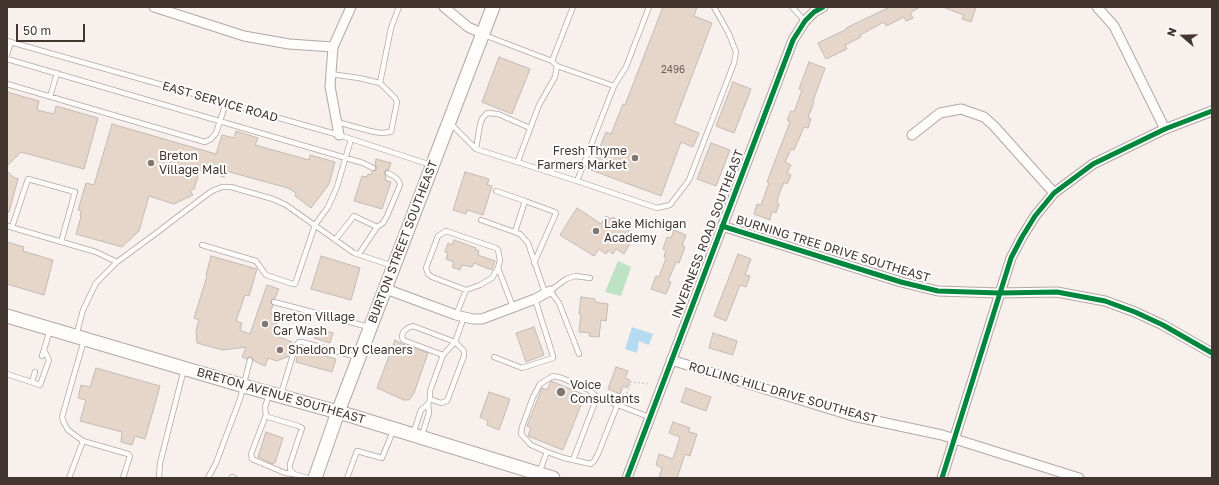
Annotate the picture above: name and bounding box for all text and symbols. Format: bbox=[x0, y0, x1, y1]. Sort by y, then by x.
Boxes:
scale bar bbox=[18, 16, 87, 42]
north arrow bbox=[1163, 16, 1203, 56]
text: 50 m bbox=[23, 23, 51, 38]
text: N bbox=[1164, 26, 1179, 38]
house number: 2496 bbox=[661, 64, 685, 76]
street label: EAST SERVICE ROAD bbox=[160, 79, 280, 125]
place label: Fresh Thyme Farmers Market bbox=[537, 144, 627, 172]
street label: INVERNESS ROAD SOUTHEAST bbox=[669, 148, 747, 320]
place label: Breton Village Mall bbox=[159, 149, 227, 177]
marker: Fresh Thyme Farmers Market bbox=[630, 153, 640, 163]
marker: Breton Village Mall bbox=[146, 158, 156, 168]
street label: BURTON STREET SOUTHEAST bbox=[365, 158, 441, 326]
street label: BURNING TREE DRIVE SOUTHEAST bbox=[734, 213, 932, 285]
place label: Lake Michigan Academy bbox=[604, 217, 686, 245]
marker: Lake Michigan Academy bbox=[591, 226, 601, 236]
place label: Breton Village Car Wash bbox=[273, 310, 355, 338]
marker: Breton Village Car Wash bbox=[260, 319, 270, 329]
place label: Sheldon Dry Cleaners bbox=[288, 343, 413, 357]
marker: Sheldon Dry Cleaners bbox=[275, 345, 285, 355]
street label: ROLLING HILL DRIVE SOUTHEAST bbox=[687, 359, 879, 427]
street label: BRETON AVENUE SOUTHEAST bbox=[195, 365, 367, 427]
place label: Voice Consultants bbox=[570, 378, 640, 406]
marker: Voice Consultants bbox=[555, 386, 567, 398]

